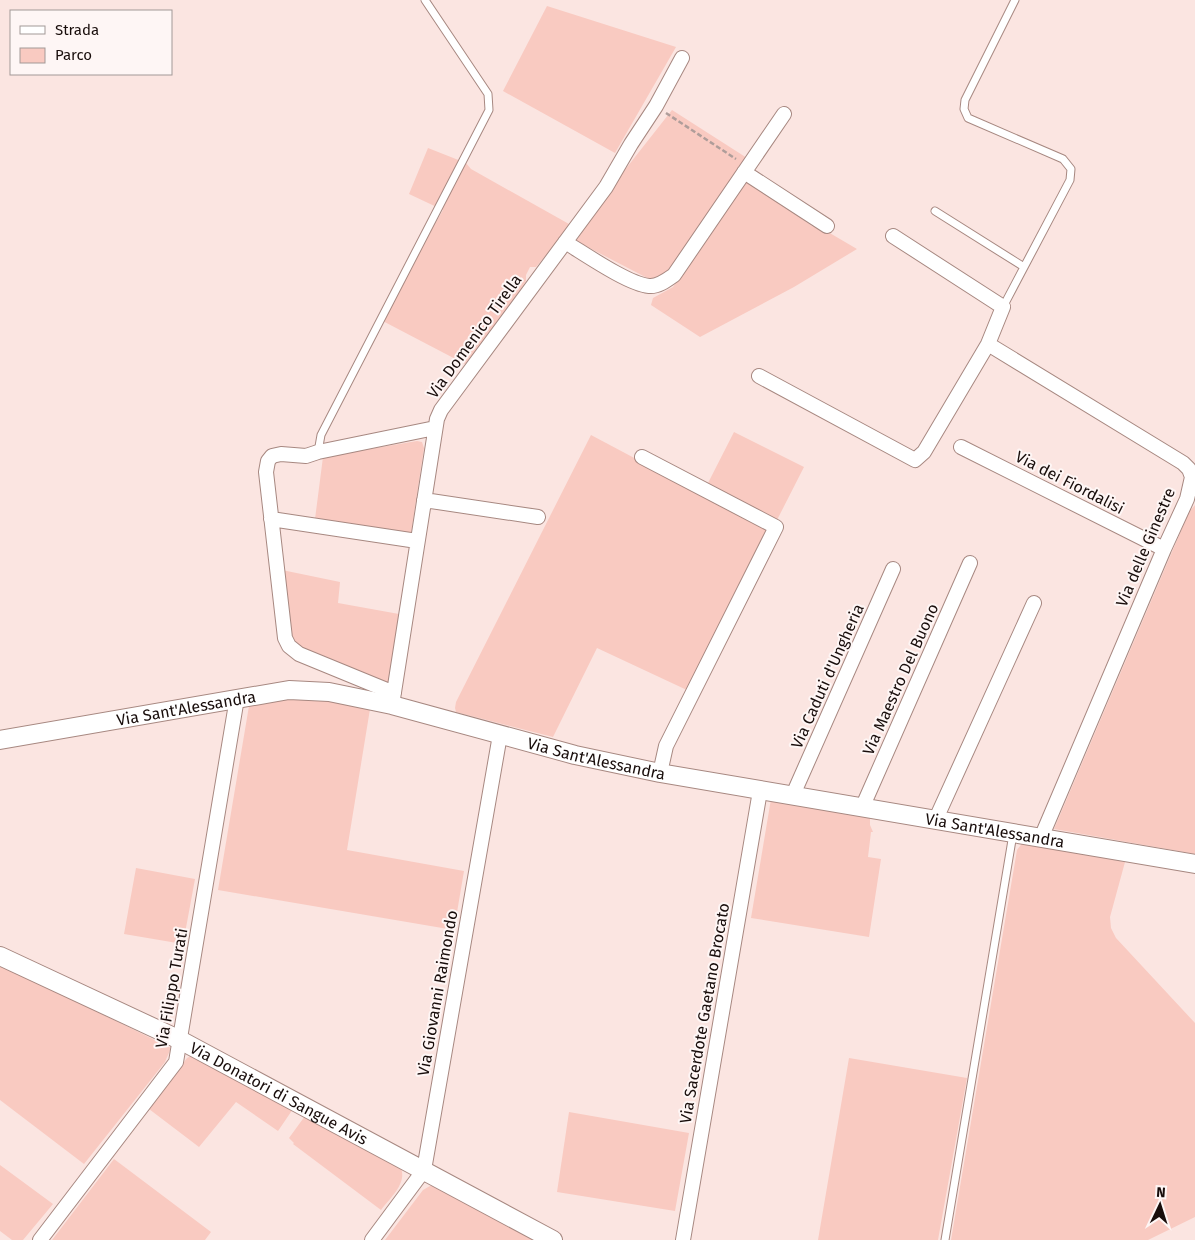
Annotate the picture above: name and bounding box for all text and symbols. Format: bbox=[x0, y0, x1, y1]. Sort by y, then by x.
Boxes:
legend bbox=[10, 10, 172, 75]
text: Strada bbox=[55, 21, 99, 39]
text: Parco bbox=[55, 46, 92, 64]
street label: Via Domenico Tirella bbox=[423, 271, 526, 402]
street label: Via dei Fiordalisi bbox=[1012, 447, 1127, 518]
street label: Via delle Ginestre bbox=[1112, 485, 1179, 609]
street label: Via Caduti d'Ungheria bbox=[787, 601, 868, 751]
street label: Via Maestro Del Buono bbox=[858, 601, 942, 758]
street label: Via Sant'Alessandra bbox=[115, 687, 257, 730]
street label: Via Sant'Alessandra bbox=[525, 733, 667, 784]
street label: Via Sant'Alessandra bbox=[924, 809, 1066, 852]
street label: Via Sacerdote Gaetano Brocato bbox=[676, 901, 733, 1125]
street label: Via Giovanni Raimondo bbox=[414, 909, 461, 1078]
street label: Via Filippo Turati bbox=[152, 927, 191, 1050]
street label: Via Donatori di Sangue Avis bbox=[187, 1038, 371, 1149]
north arrow bbox=[1135, 1180, 1185, 1230]
text: N bbox=[1156, 1184, 1166, 1201]

